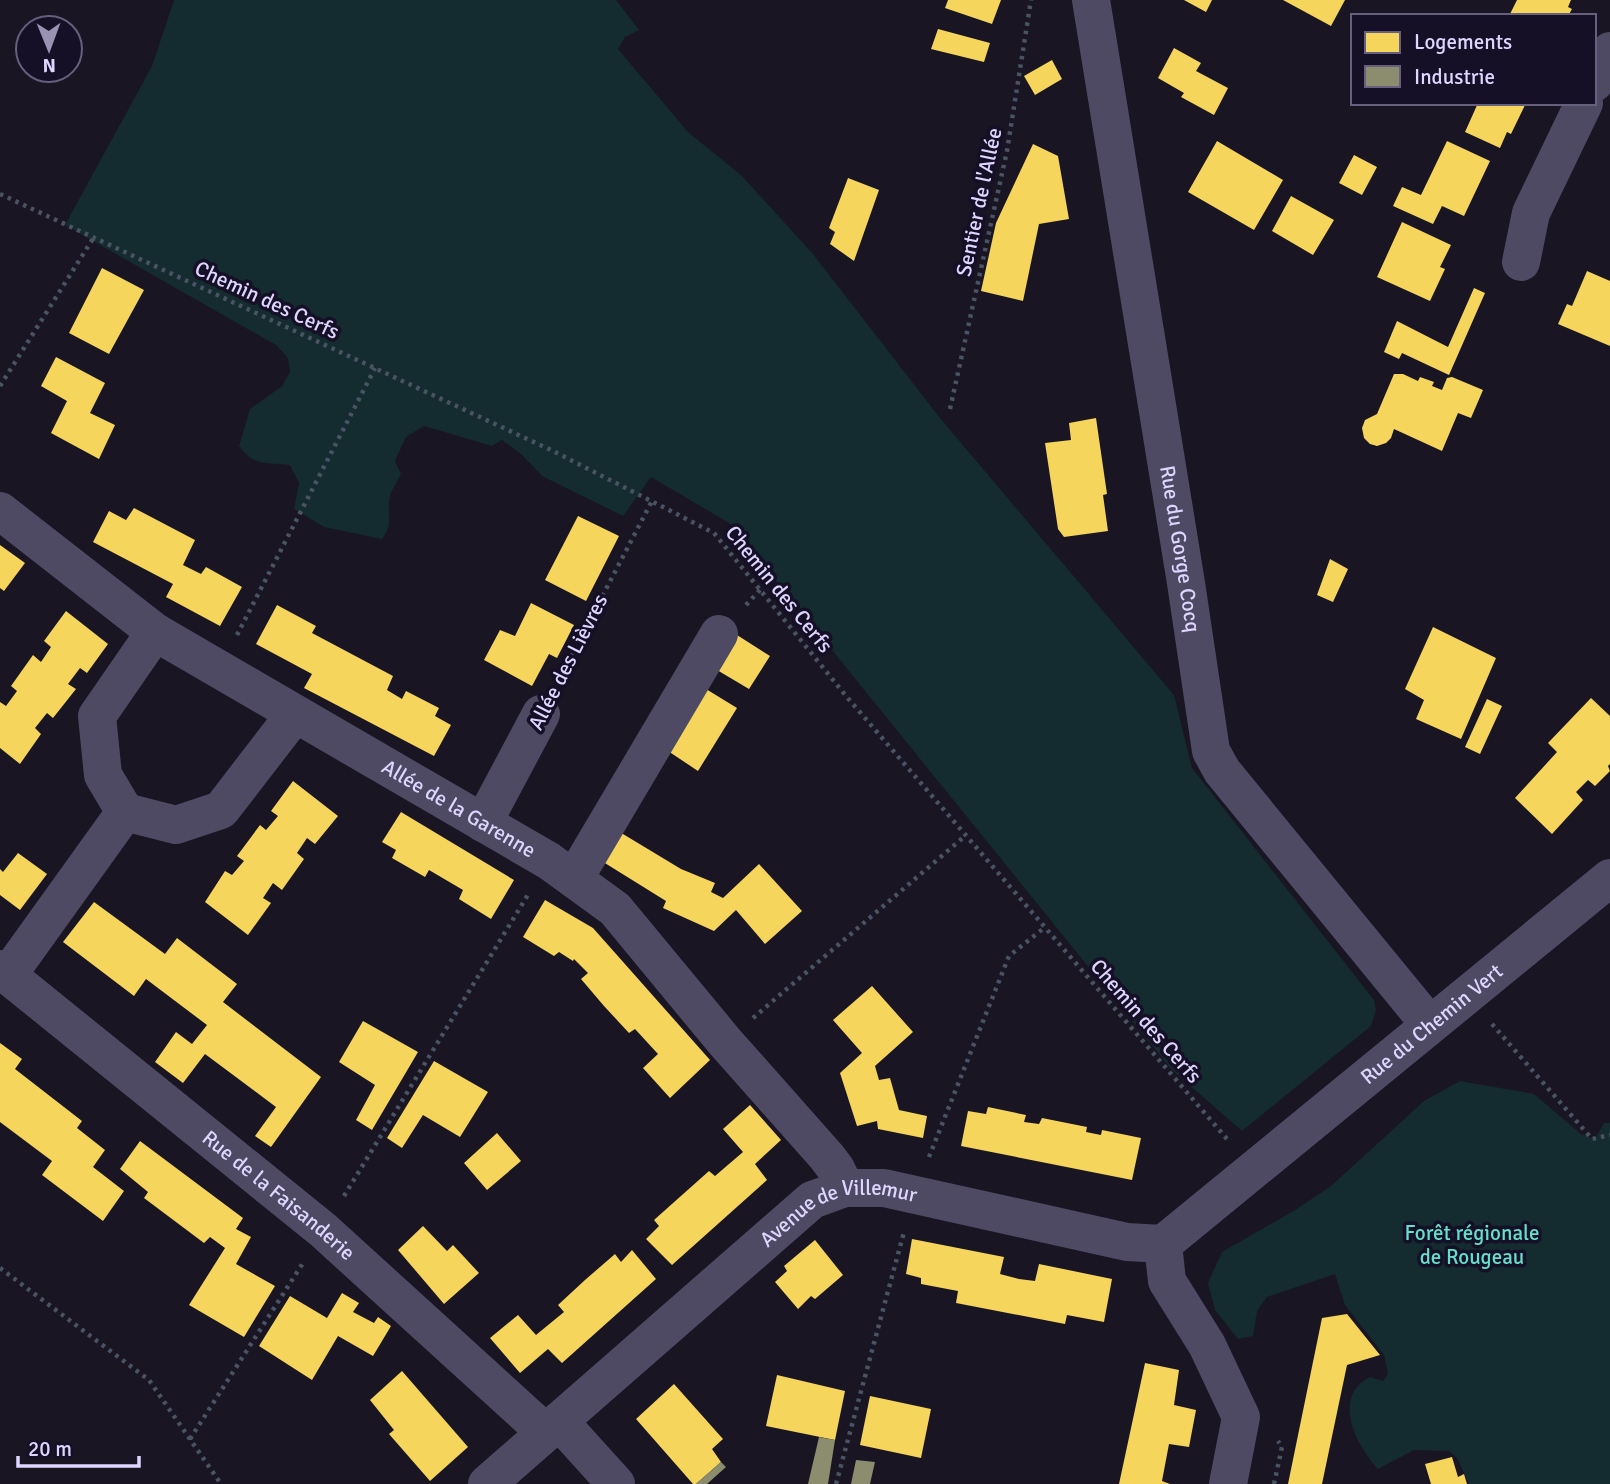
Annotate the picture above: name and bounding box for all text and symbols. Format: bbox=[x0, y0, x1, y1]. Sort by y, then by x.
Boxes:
north arrow bbox=[14, 14, 84, 84]
legend bbox=[1351, 14, 1596, 105]
text: Logements bbox=[1414, 29, 1512, 55]
text: N bbox=[42, 53, 56, 77]
text: Industrie bbox=[1414, 64, 1495, 90]
street label: Sentier de l'Allée bbox=[951, 125, 1007, 279]
street label: Chemin des Cerfs bbox=[191, 255, 343, 345]
street label: Rue du Gorge Cocq bbox=[1154, 463, 1206, 634]
street label: Chemin des Cerfs bbox=[720, 520, 838, 658]
street label: Allée des Lièvres bbox=[523, 590, 613, 734]
street label: Allée de la Garenne bbox=[377, 754, 540, 863]
street label: Chemin des Cerfs bbox=[1085, 954, 1207, 1088]
street label: Rue du Chemin Vert bbox=[1355, 958, 1508, 1090]
street label: Rue de la Faisanderie bbox=[197, 1125, 361, 1266]
street label: Avenue de Villemur bbox=[754, 1175, 920, 1253]
park label: Forêt régionale de Rougeau bbox=[1404, 1220, 1540, 1270]
scale bar bbox=[18, 1424, 138, 1468]
text: 20 m bbox=[28, 1436, 72, 1462]

